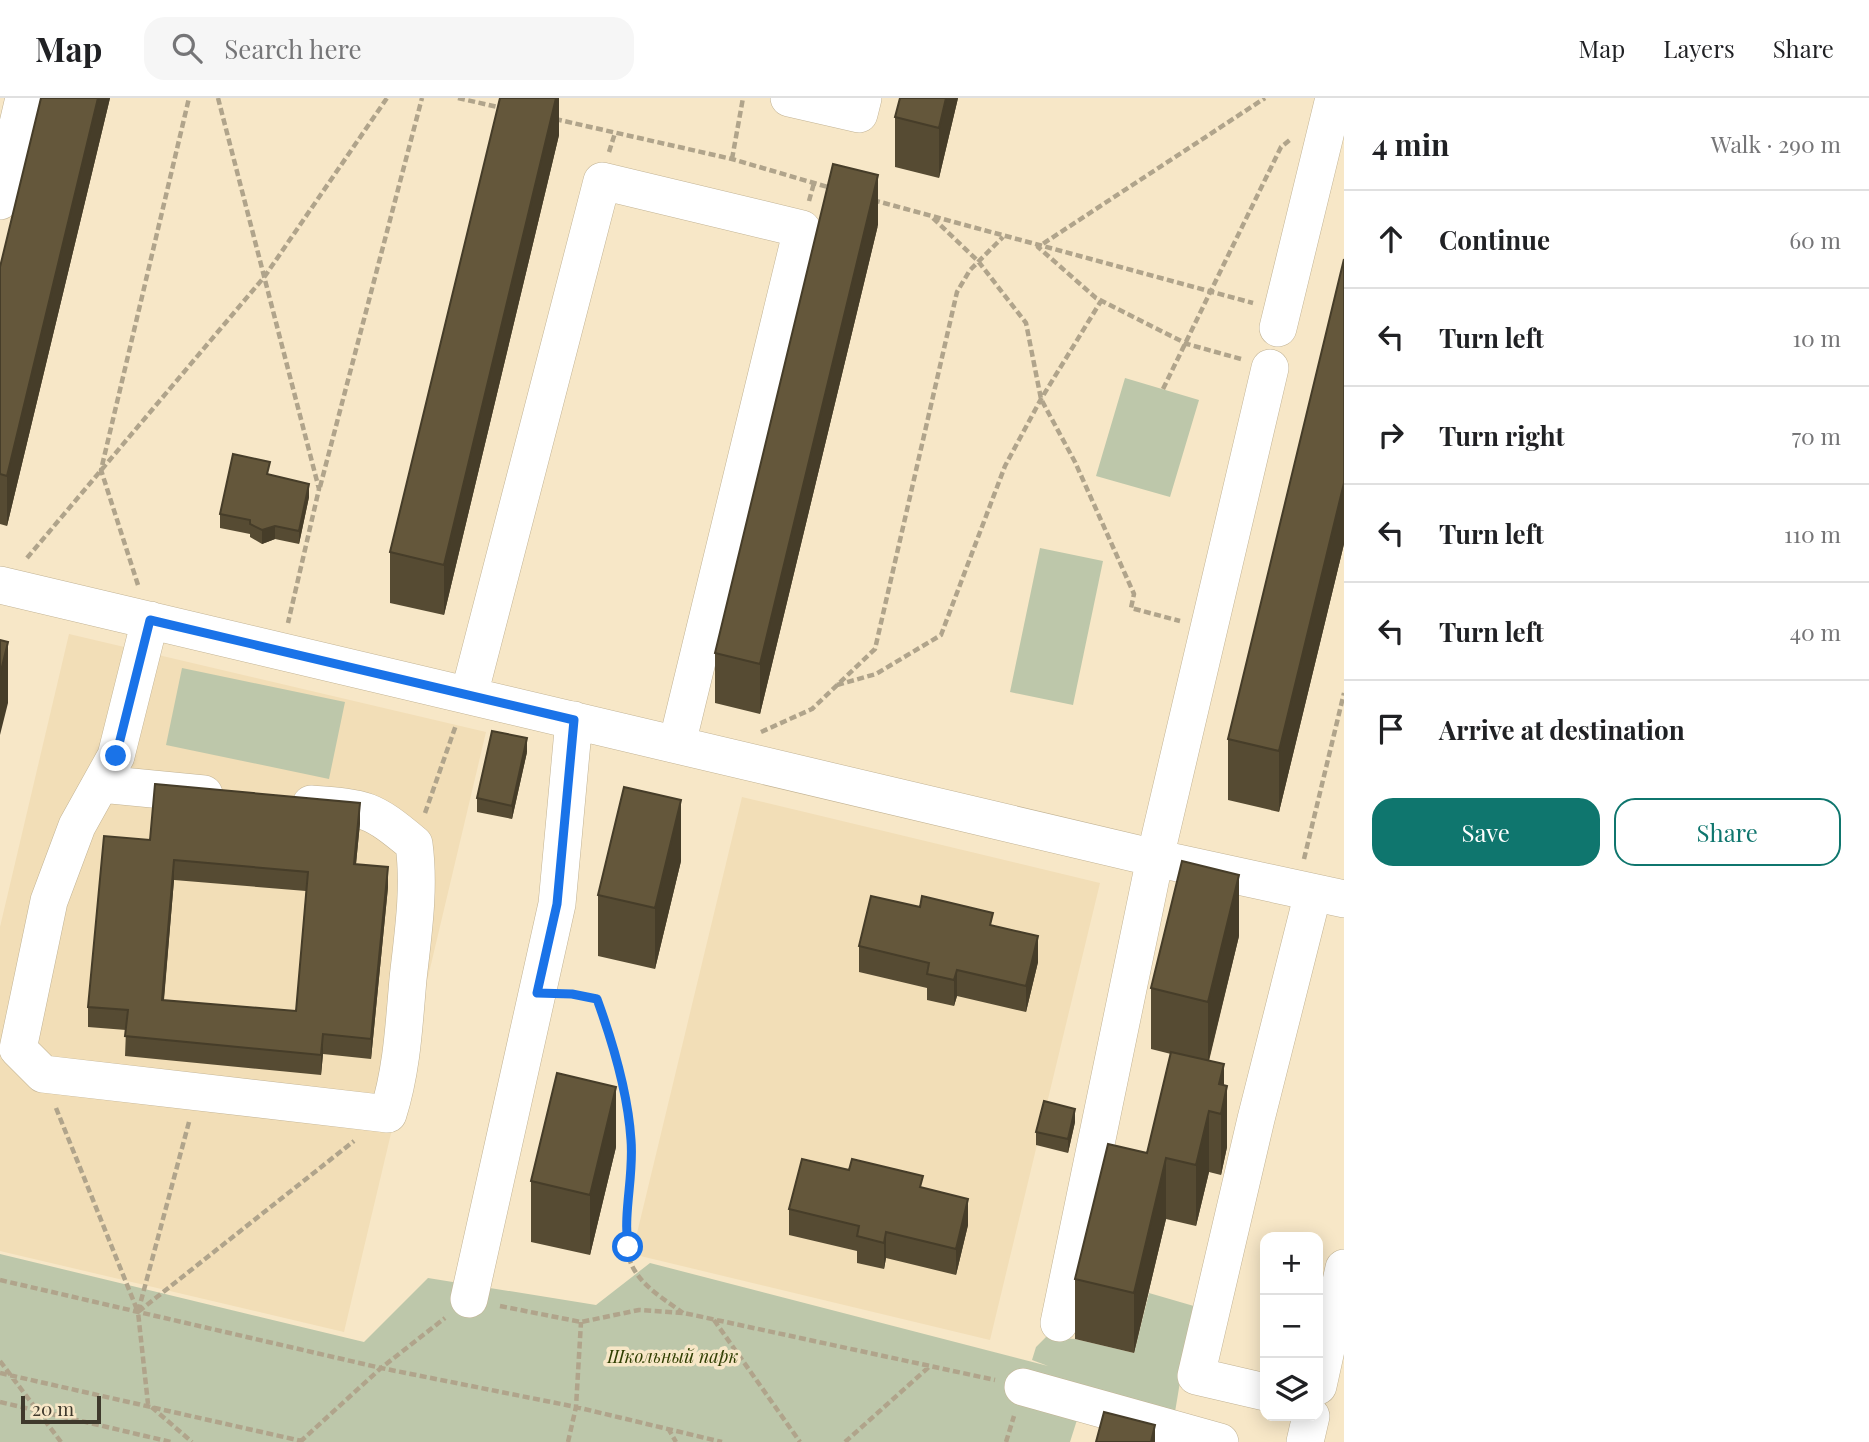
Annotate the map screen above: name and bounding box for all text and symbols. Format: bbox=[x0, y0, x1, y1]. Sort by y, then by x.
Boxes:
search box bbox=[144, 17, 634, 80]
text: Map bbox=[35, 26, 102, 70]
icon: search bbox=[168, 29, 206, 67]
text: Search here bbox=[224, 31, 362, 66]
text: Map bbox=[1579, 32, 1625, 64]
text: Layers bbox=[1663, 32, 1735, 64]
text: Share bbox=[1773, 32, 1834, 64]
text: 4 min bbox=[1372, 124, 1450, 164]
text: Walk · 290 m bbox=[1711, 128, 1841, 159]
icon: ahead bbox=[1372, 220, 1410, 258]
text: Continue bbox=[1439, 222, 1550, 257]
text: 60 m bbox=[1789, 224, 1841, 255]
icon: left bbox=[1372, 318, 1410, 356]
text: Turn left bbox=[1439, 320, 1544, 355]
text: 10 m bbox=[1793, 322, 1841, 353]
icon: right bbox=[1372, 416, 1410, 454]
text: Turn right bbox=[1439, 418, 1565, 453]
text: 70 m bbox=[1792, 420, 1841, 451]
icon: left bbox=[1372, 514, 1410, 552]
text: Turn left bbox=[1439, 516, 1544, 551]
text: 110 m bbox=[1784, 518, 1841, 549]
icon: left bbox=[1372, 612, 1410, 650]
text: Turn left bbox=[1439, 614, 1544, 649]
text: 40 m bbox=[1790, 616, 1841, 647]
icon: arrive bbox=[1372, 710, 1410, 748]
text: Arrive at destination bbox=[1439, 712, 1685, 747]
route end bbox=[100, 740, 131, 771]
button: Save bbox=[1372, 798, 1600, 866]
button: Share bbox=[1614, 798, 1841, 866]
route start bbox=[612, 1231, 643, 1262]
map controls bbox=[1260, 1232, 1323, 1421]
button: + bbox=[1260, 1232, 1323, 1295]
button: − bbox=[1260, 1295, 1323, 1358]
park label: Школьный парк bbox=[606, 1344, 739, 1368]
button: layers bbox=[1260, 1358, 1323, 1421]
scale bar bbox=[21, 1393, 102, 1425]
text: 20 m bbox=[32, 1395, 74, 1421]

